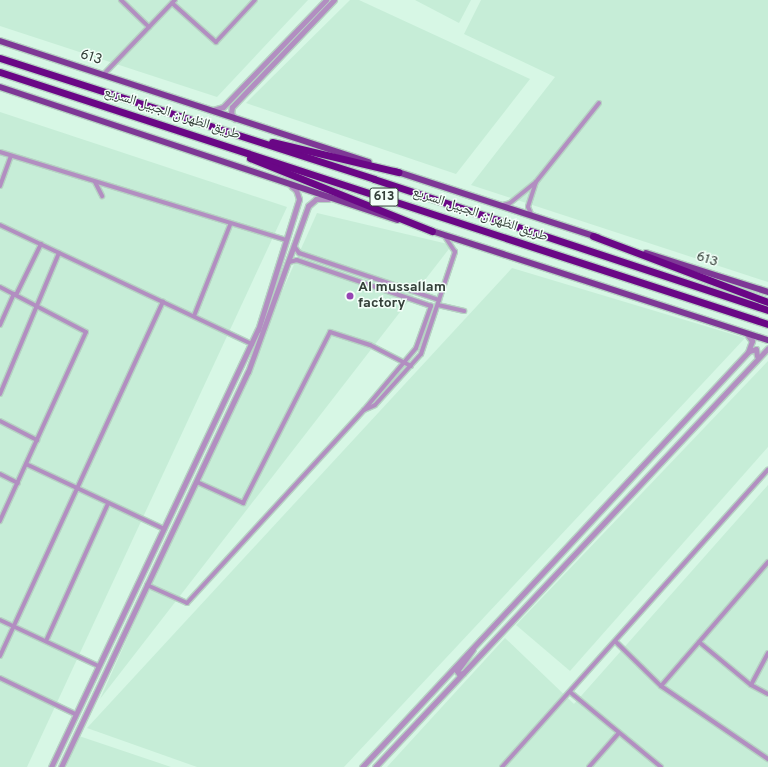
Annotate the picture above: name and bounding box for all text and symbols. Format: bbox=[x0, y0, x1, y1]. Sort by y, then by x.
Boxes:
street label: 613 bbox=[78, 47, 104, 69]
street label: طريق الظهران الجبيل السريع bbox=[102, 84, 242, 144]
street label: طريق الظهران الجبيل السريع bbox=[410, 184, 550, 246]
road number: 613 bbox=[369, 186, 399, 208]
street label: 613 bbox=[694, 249, 720, 271]
place label: Al mussallam factory bbox=[358, 280, 446, 312]
marker: Al mussallam factory bbox=[345, 291, 355, 301]

